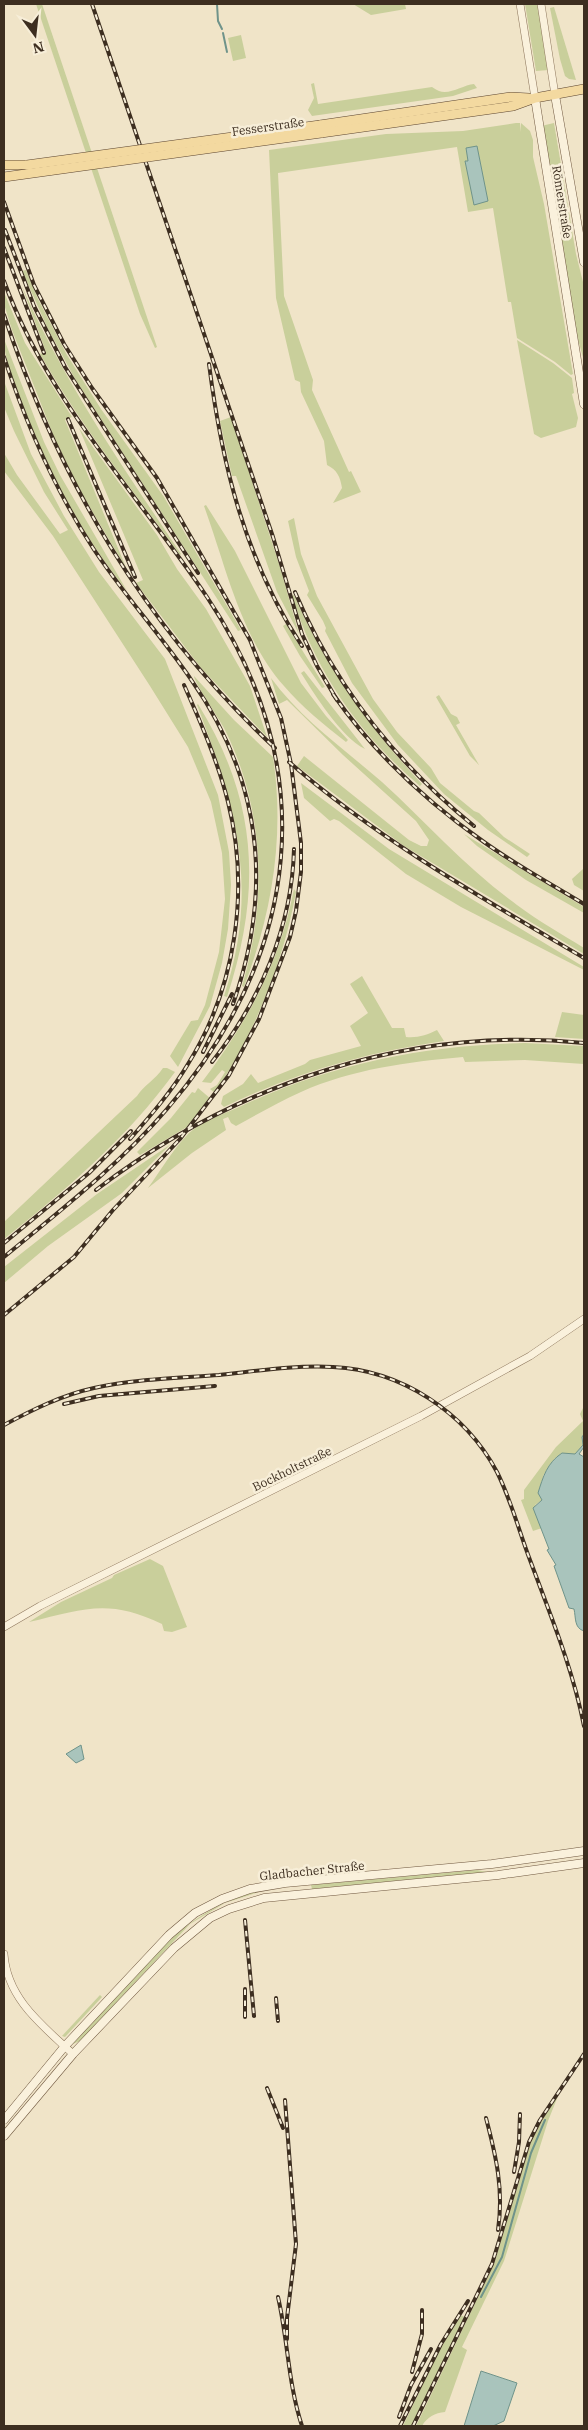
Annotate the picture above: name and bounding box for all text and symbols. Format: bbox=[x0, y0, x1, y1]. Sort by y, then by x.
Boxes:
north arrow bbox=[10, 10, 60, 60]
text: N bbox=[31, 37, 46, 58]
street label: Fesserstraße bbox=[231, 114, 305, 139]
street label: Römerstraße bbox=[549, 164, 576, 240]
street label: Bockholtstraße bbox=[250, 1443, 334, 1494]
street label: Gladbacher Straße bbox=[259, 1858, 365, 1883]

